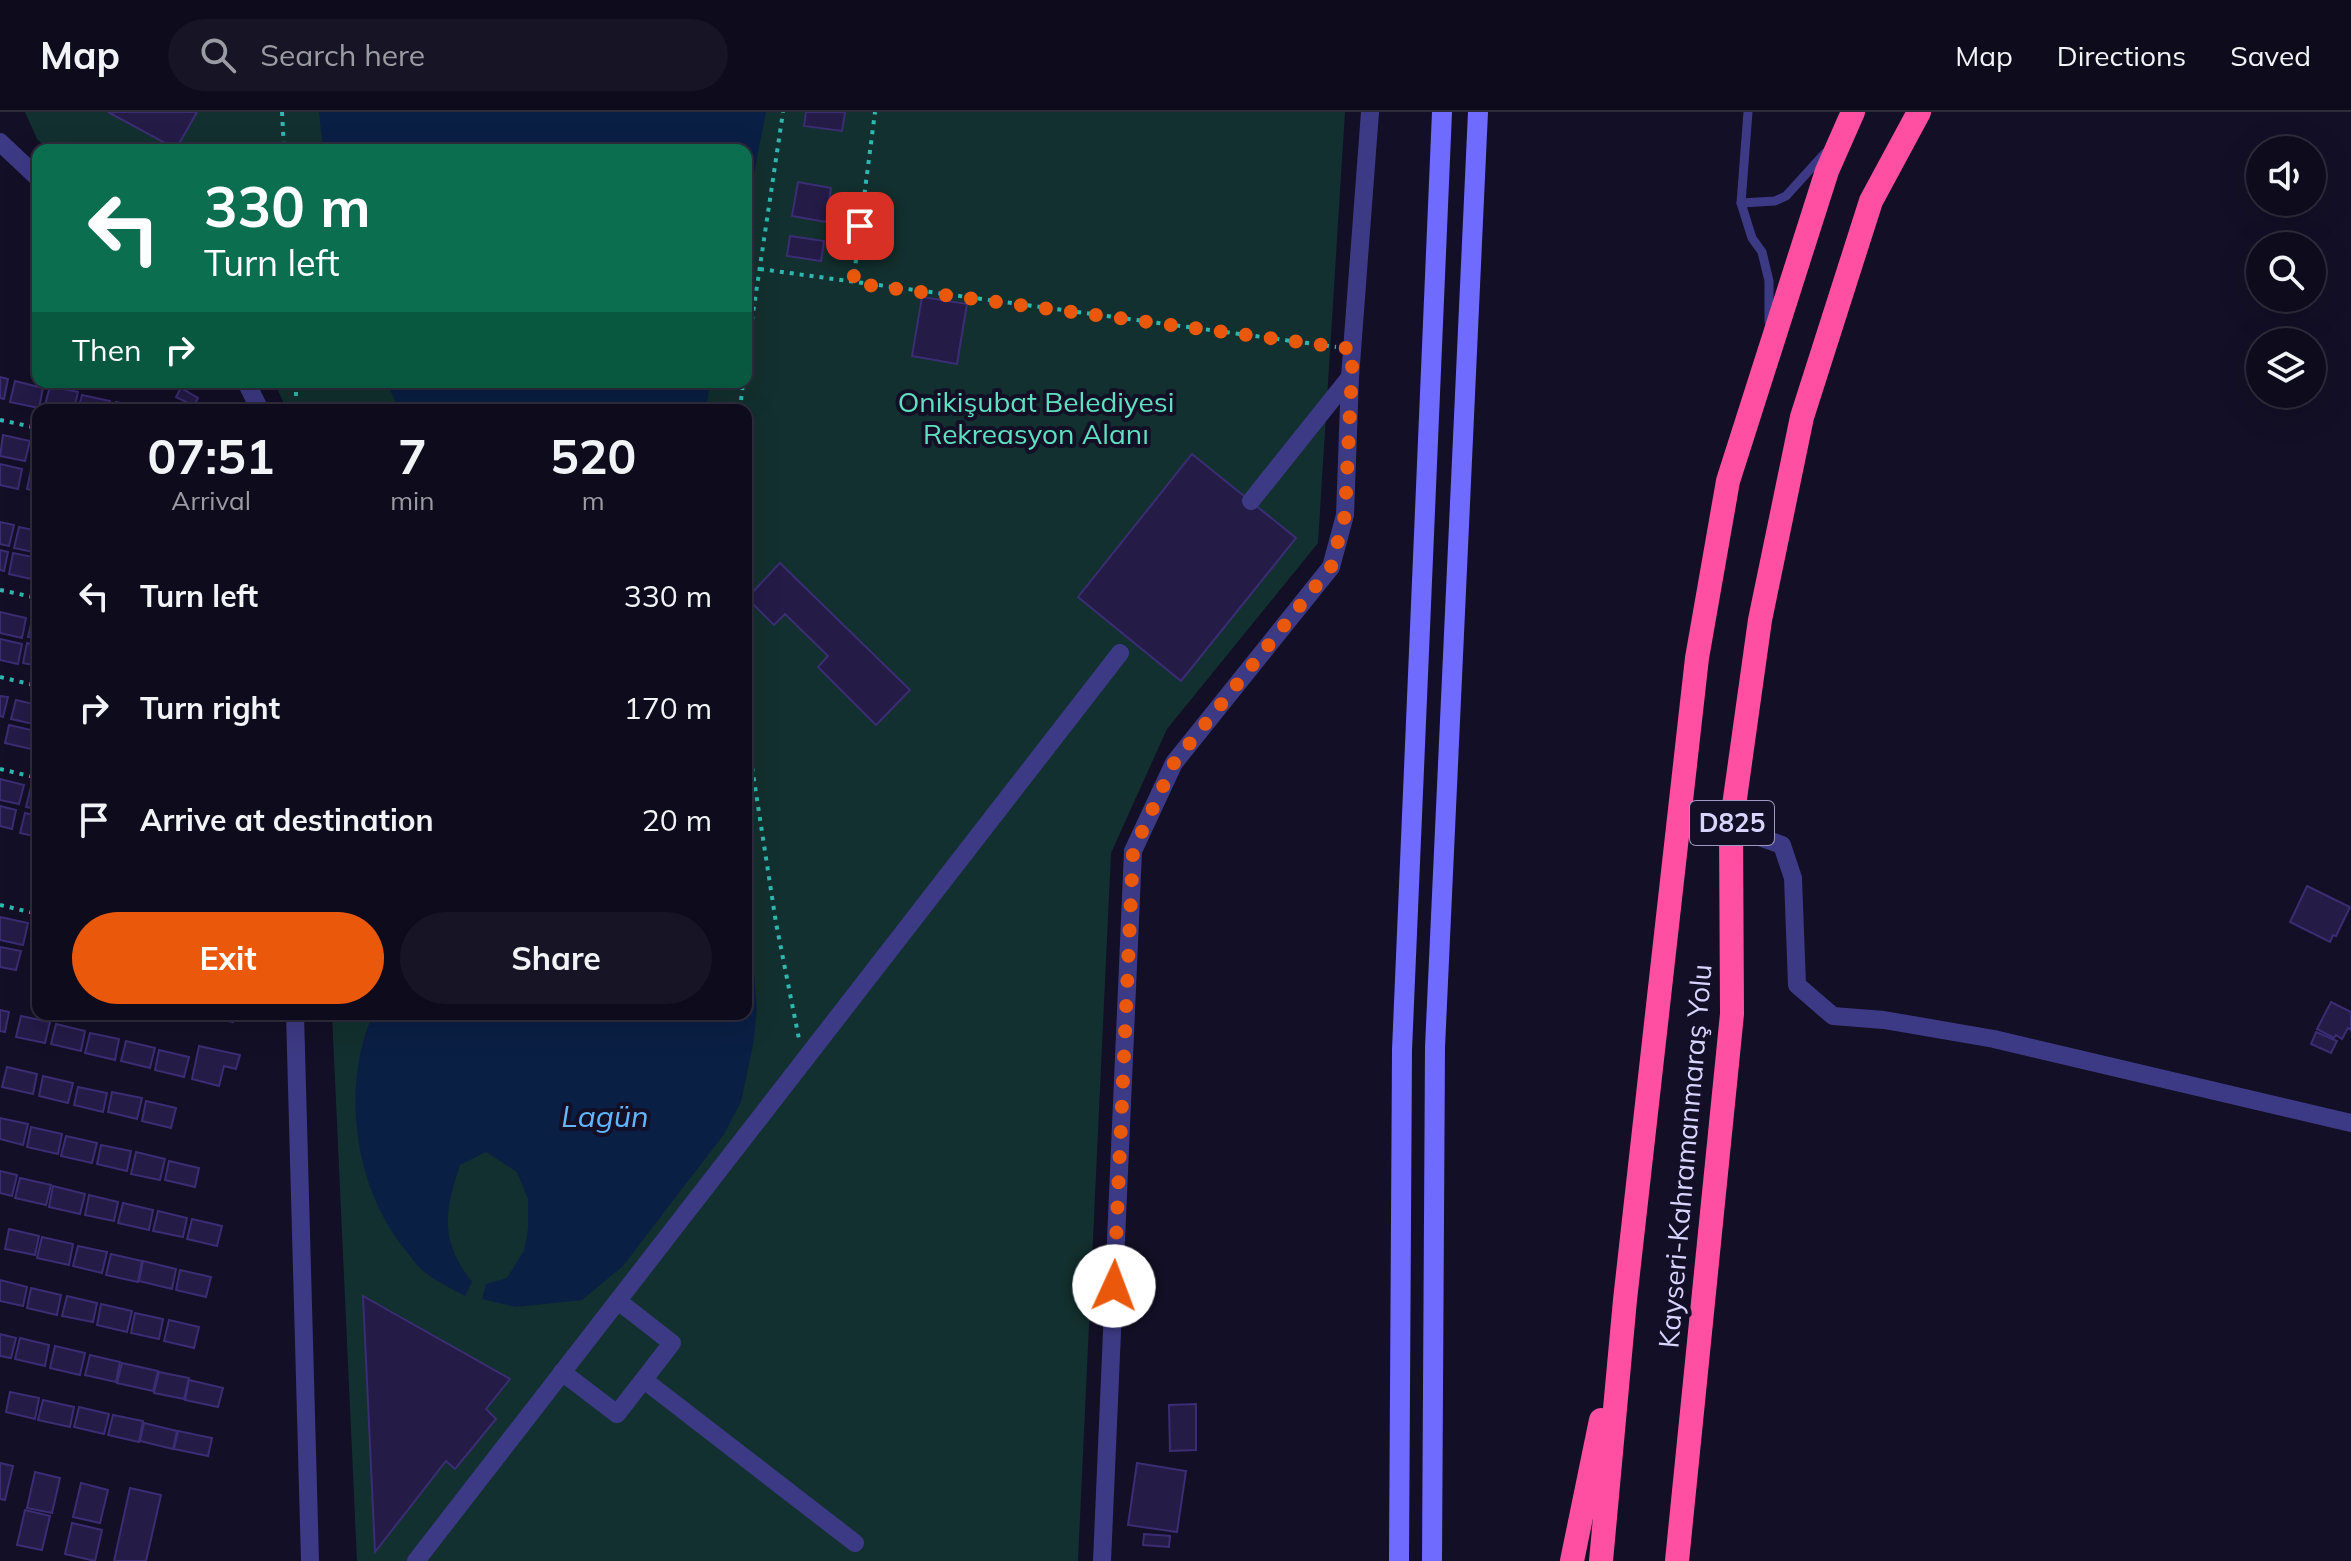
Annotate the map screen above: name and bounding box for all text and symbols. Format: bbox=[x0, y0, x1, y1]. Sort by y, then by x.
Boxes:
search box bbox=[168, 19, 728, 91]
text: Map bbox=[40, 31, 120, 79]
icon: search bbox=[196, 33, 240, 77]
text: Search here bbox=[260, 36, 425, 74]
text: Map bbox=[1955, 38, 2013, 73]
text: Directions bbox=[2057, 38, 2186, 73]
text: Saved bbox=[2230, 38, 2311, 73]
map controls bbox=[2246, 136, 2326, 408]
button: sound bbox=[2246, 136, 2326, 216]
text: 330 m bbox=[204, 171, 371, 241]
icon: left bbox=[72, 176, 176, 280]
pin bbox=[826, 192, 894, 260]
icon: arrive bbox=[838, 204, 882, 248]
button: search bbox=[2246, 232, 2326, 312]
text: Turn left bbox=[204, 240, 340, 285]
icon: right bbox=[158, 328, 202, 372]
button: layers bbox=[2246, 328, 2326, 408]
text: Then bbox=[72, 331, 142, 369]
park label: Onikişubat Belediyesi Rekreasyon Alanı bbox=[898, 384, 1174, 451]
text: 07:51 bbox=[148, 426, 275, 486]
text: 7 bbox=[398, 426, 427, 486]
text: 520 bbox=[550, 426, 636, 486]
text: Arrival bbox=[171, 484, 251, 517]
text: min bbox=[390, 484, 434, 517]
text: m bbox=[582, 484, 605, 517]
icon: left bbox=[72, 574, 116, 618]
text: Turn left bbox=[140, 577, 258, 615]
text: 330 m bbox=[624, 577, 712, 615]
icon: right bbox=[72, 686, 116, 730]
text: Turn right bbox=[140, 689, 280, 727]
text: 170 m bbox=[624, 689, 712, 727]
icon: arrive bbox=[72, 798, 116, 842]
text: Arrive at destination bbox=[140, 801, 434, 839]
text: 20 m bbox=[642, 801, 712, 839]
road number: D825 bbox=[1690, 801, 1774, 845]
button: Exit bbox=[72, 912, 384, 1004]
button: Share bbox=[400, 912, 712, 1004]
street label: Kayseri-Kahramanmaraş Yolu bbox=[1650, 962, 1719, 1350]
water label: Lagün bbox=[561, 1097, 649, 1135]
position arrow bbox=[1072, 1244, 1156, 1328]

